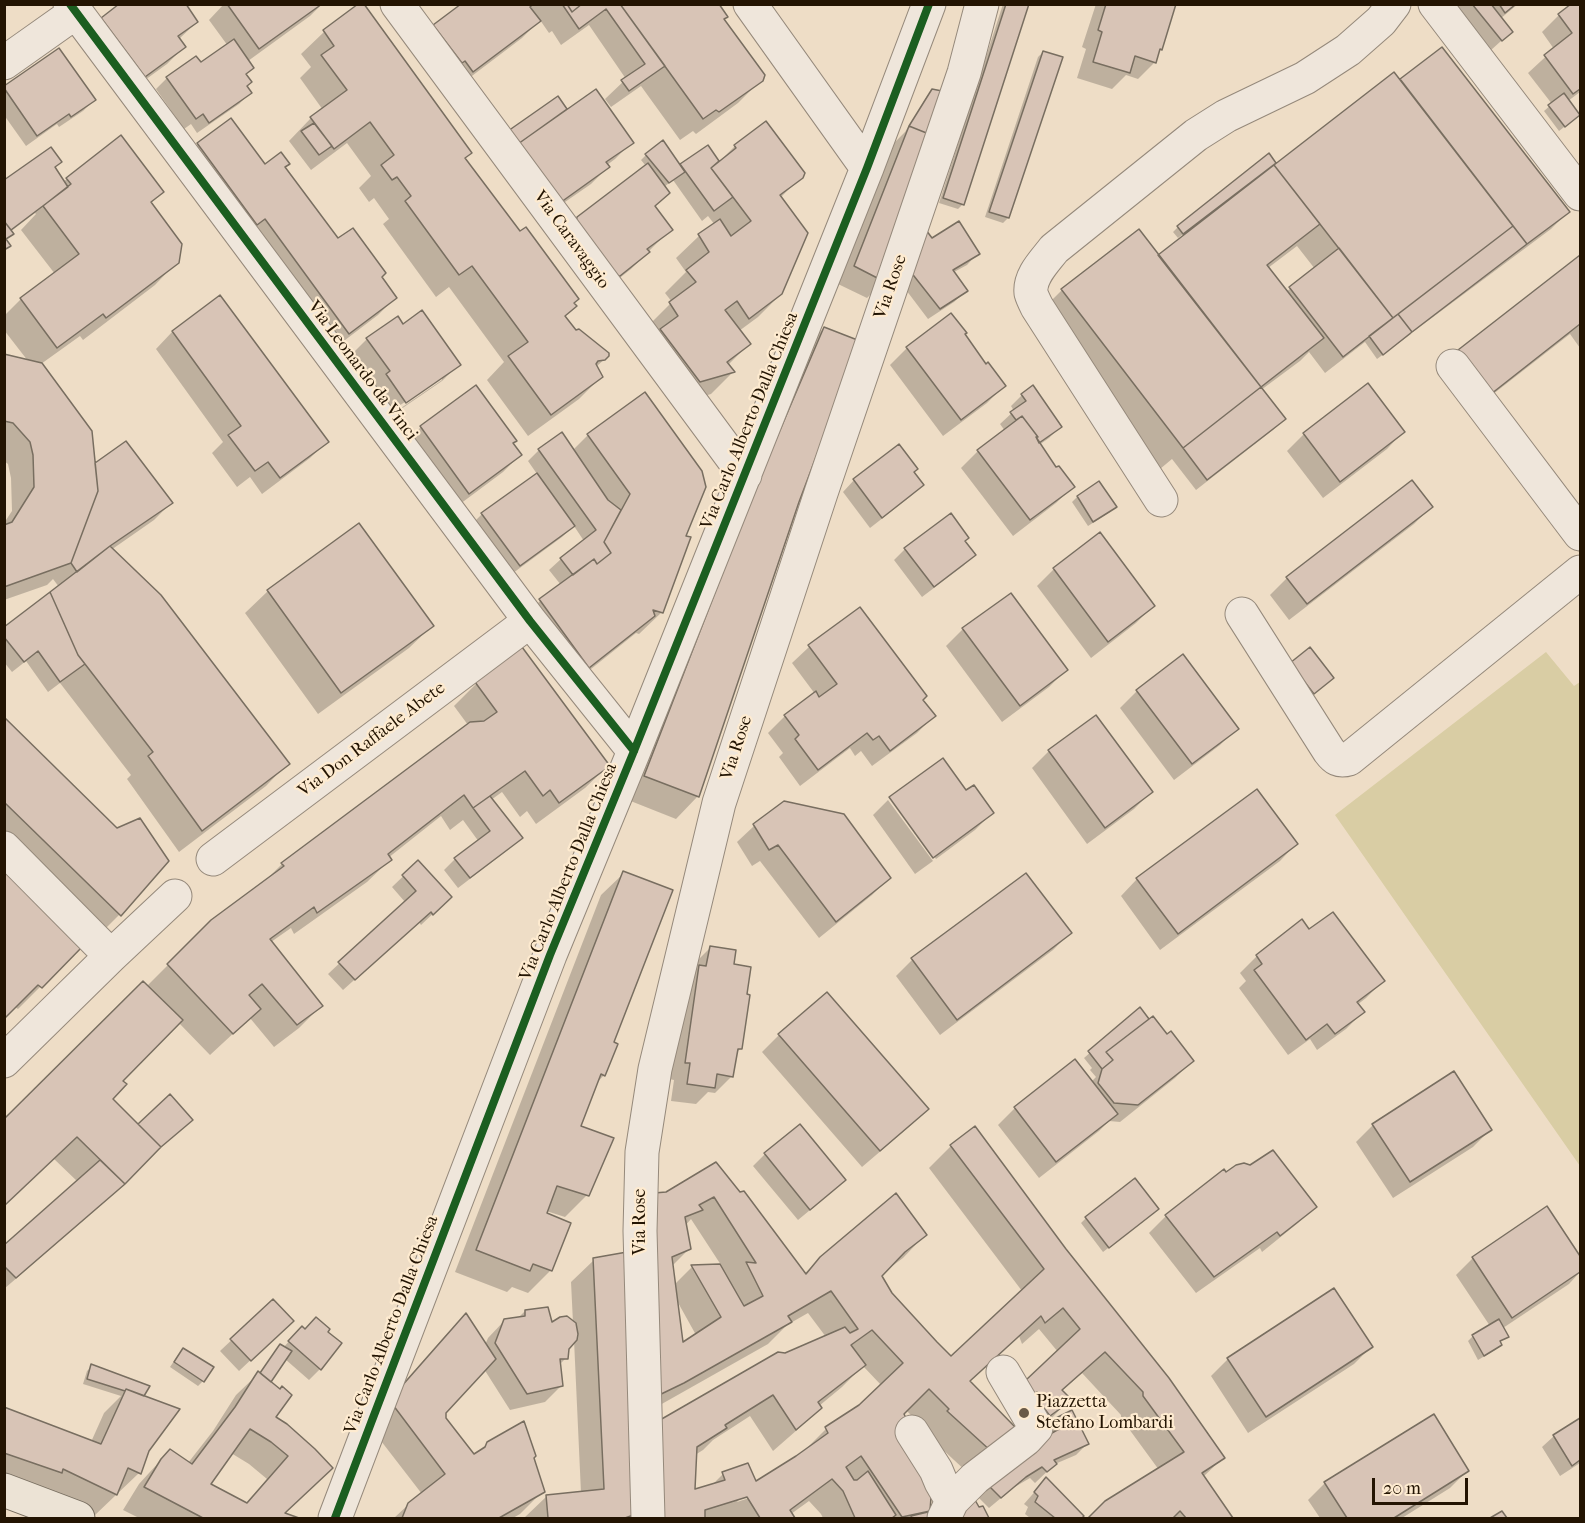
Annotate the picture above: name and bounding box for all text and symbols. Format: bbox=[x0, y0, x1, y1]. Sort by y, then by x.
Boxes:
street label: Via Caravaggio bbox=[528, 187, 614, 293]
street label: Via Rose bbox=[870, 252, 912, 322]
street label: Via Leonardo da Vinci bbox=[302, 297, 422, 445]
street label: Via Carlo Alberto Dalla Chiesa bbox=[696, 309, 804, 533]
street label: Via Don Raffaele Abete bbox=[294, 678, 450, 802]
street label: Via Rose bbox=[716, 713, 758, 783]
street label: Via Carlo Alberto Dalla Chiesa bbox=[515, 760, 623, 984]
street label: Via Rose bbox=[630, 1189, 652, 1255]
street label: Via Carlo Alberto Dalla Chiesa bbox=[340, 1213, 444, 1437]
place label: Piazzetta Stefano Lombardi bbox=[1036, 1392, 1173, 1434]
marker: Piazzetta Stefano Lombardi bbox=[1017, 1406, 1031, 1420]
scale bar bbox=[1375, 1466, 1471, 1504]
text: 20 m bbox=[1383, 1478, 1421, 1499]

